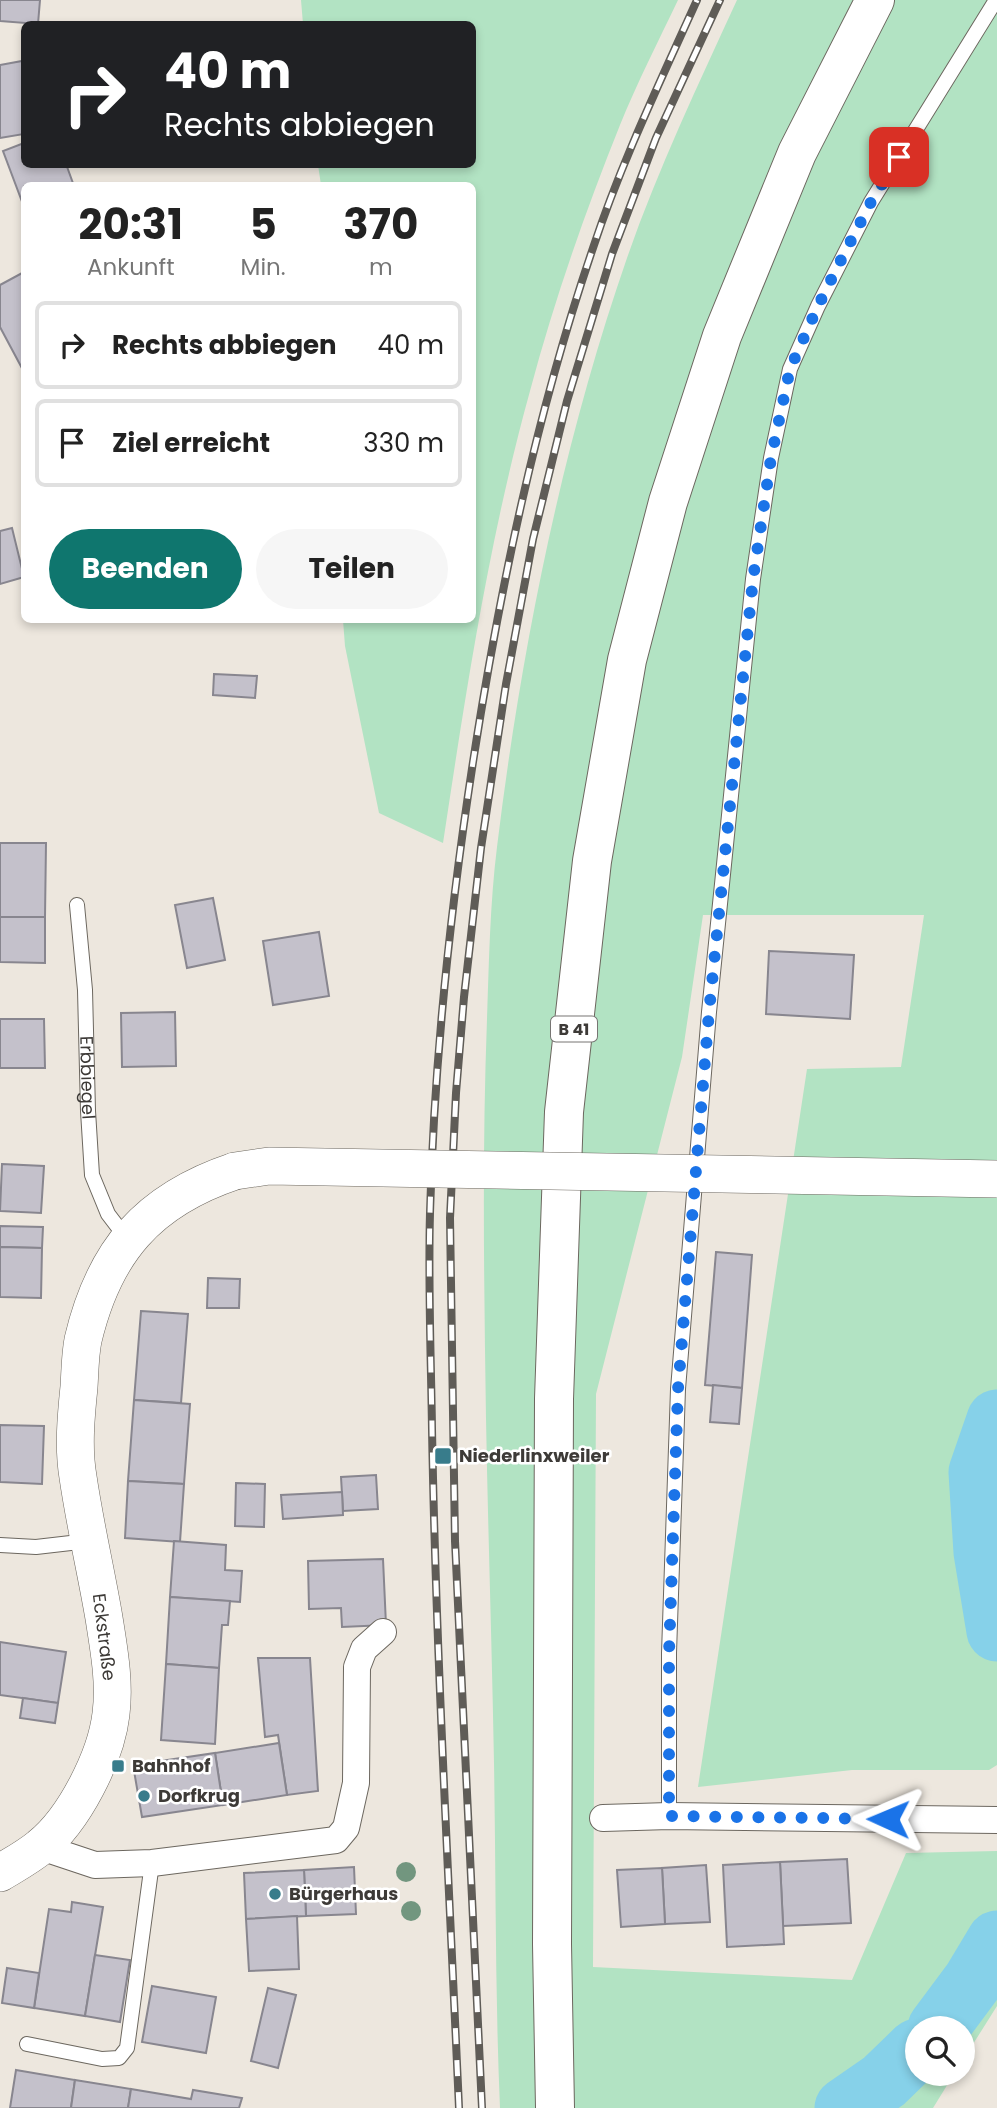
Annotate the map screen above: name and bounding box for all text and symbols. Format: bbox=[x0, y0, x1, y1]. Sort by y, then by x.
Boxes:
text: 40 m bbox=[164, 37, 291, 105]
icon: right bbox=[49, 49, 140, 140]
text: Rechts abbiegen bbox=[164, 102, 435, 147]
pin bbox=[869, 127, 929, 187]
icon: arrive bbox=[880, 138, 918, 176]
text: 20:31 bbox=[79, 195, 183, 254]
text: 5 bbox=[249, 195, 277, 254]
text: 370 bbox=[343, 195, 418, 254]
text: Ankunft bbox=[87, 251, 175, 283]
text: Min. bbox=[241, 251, 286, 283]
text: m bbox=[369, 251, 393, 283]
icon: right bbox=[53, 326, 91, 364]
text: Rechts abbiegen bbox=[112, 327, 337, 363]
text: 40 m bbox=[378, 327, 444, 363]
icon: arrive bbox=[53, 424, 91, 462]
text: Ziel erreicht bbox=[112, 425, 270, 461]
text: 330 m bbox=[363, 425, 444, 461]
button: Beenden bbox=[49, 529, 242, 609]
button: Teilen bbox=[256, 529, 448, 609]
road number: B 41 bbox=[551, 1016, 597, 1042]
street label: Erbbiegel bbox=[74, 1035, 102, 1120]
place label: Niederlinxweiler bbox=[459, 1443, 610, 1468]
marker: Niederlinxweiler bbox=[433, 1446, 453, 1466]
street label: Eckstraße bbox=[87, 1592, 122, 1682]
place label: Bahnhof bbox=[132, 1753, 211, 1778]
marker: Bahnhof bbox=[110, 1758, 126, 1774]
position arrow bbox=[851, 1782, 925, 1856]
place label: Dorfkrug bbox=[158, 1783, 240, 1808]
marker: Dorfkrug bbox=[136, 1788, 152, 1804]
place label: Bürgerhaus bbox=[289, 1881, 398, 1906]
marker: Bürgerhaus bbox=[267, 1886, 283, 1902]
map controls bbox=[905, 2016, 975, 2086]
button: search bbox=[905, 2016, 975, 2086]

